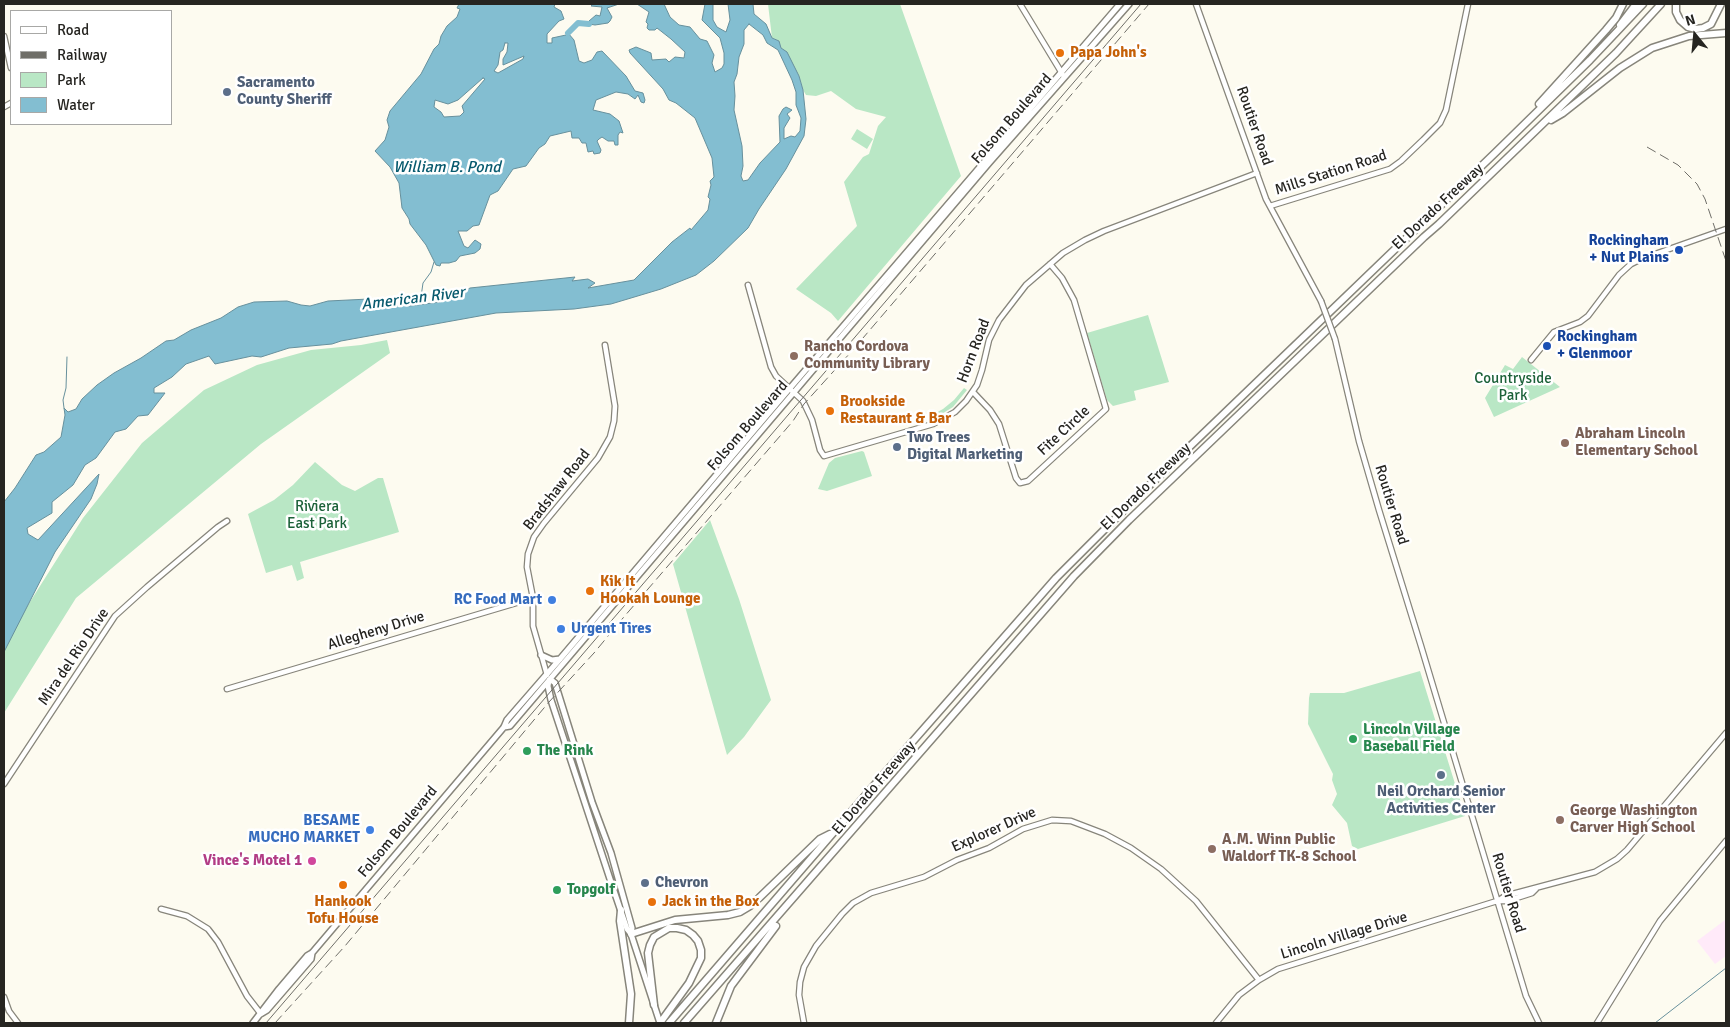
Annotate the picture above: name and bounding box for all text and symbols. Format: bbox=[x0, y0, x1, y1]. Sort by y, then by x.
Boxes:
legend bbox=[10, 10, 172, 125]
north arrow bbox=[1670, 10, 1720, 60]
text: N bbox=[1683, 11, 1698, 30]
text: Road bbox=[57, 21, 89, 39]
place label: Papa John's bbox=[1070, 44, 1147, 62]
text: Railway bbox=[57, 46, 107, 64]
marker: Papa John's bbox=[1054, 47, 1066, 59]
street label: Folsom Boulevard bbox=[968, 70, 1056, 168]
text: Park bbox=[57, 71, 86, 89]
place label: Sacramento County Sheriff bbox=[237, 74, 331, 109]
street label: Routier Road bbox=[1232, 84, 1276, 168]
marker: Sacramento County Sheriff bbox=[221, 86, 233, 98]
text: Water bbox=[57, 96, 95, 114]
street label: Mills Station Road bbox=[1273, 146, 1389, 200]
water label: William B. Pond bbox=[393, 158, 501, 178]
street label: El Dorado Freeway bbox=[1389, 160, 1487, 254]
place label: Rockingham + Nut Plains bbox=[1589, 232, 1669, 267]
marker: Rockingham + Nut Plains bbox=[1673, 244, 1685, 256]
water label: American River bbox=[360, 283, 466, 315]
street label: Horn Road bbox=[954, 316, 994, 386]
place label: Rockingham + Glenmoor bbox=[1557, 328, 1637, 363]
place label: Rancho Cordova Community Library bbox=[804, 338, 930, 373]
marker: Rockingham + Glenmoor bbox=[1541, 340, 1553, 352]
marker: Rancho Cordova Community Library bbox=[788, 350, 800, 362]
park label: Countryside Park bbox=[1474, 370, 1552, 405]
street label: Folsom Boulevard bbox=[704, 377, 792, 475]
place label: Brookside Restaurant & Bar bbox=[840, 393, 951, 428]
street label: Fite Circle bbox=[1034, 402, 1094, 460]
marker: Brookside Restaurant & Bar bbox=[824, 405, 836, 417]
place label: Abraham Lincoln Elementary School bbox=[1575, 425, 1698, 460]
place label: Two Trees Digital Marketing bbox=[907, 429, 1023, 464]
marker: Abraham Lincoln Elementary School bbox=[1559, 437, 1571, 449]
street label: El Dorado Freeway bbox=[1097, 439, 1195, 535]
marker: Two Trees Digital Marketing bbox=[891, 441, 903, 453]
street label: Bradshaw Road bbox=[520, 446, 594, 534]
street label: Routier Road bbox=[1370, 463, 1412, 547]
park label: Riviera East Park bbox=[287, 498, 347, 533]
place label: Kik It Hookah Lounge bbox=[600, 573, 700, 608]
marker: Kik It Hookah Lounge bbox=[584, 585, 596, 597]
place label: RC Food Mart bbox=[454, 591, 542, 609]
marker: RC Food Mart bbox=[546, 594, 558, 606]
street label: Mira del Rio Drive bbox=[35, 605, 113, 709]
street label: Allegheny Drive bbox=[325, 608, 427, 654]
place label: Urgent Tires bbox=[571, 620, 651, 638]
marker: Urgent Tires bbox=[555, 623, 567, 635]
place label: Lincoln Village Baseball Field bbox=[1363, 721, 1460, 756]
marker: Lincoln Village Baseball Field bbox=[1347, 733, 1359, 745]
street label: El Dorado Freeway bbox=[828, 737, 920, 839]
place label: The Rink bbox=[537, 742, 593, 760]
marker: The Rink bbox=[521, 745, 533, 757]
marker: Neil Orchard Senior Activities Center bbox=[1435, 769, 1447, 781]
street label: Folsom Boulevard bbox=[355, 783, 441, 881]
place label: Neil Orchard Senior Activities Center bbox=[1377, 783, 1505, 818]
place label: George Washington Carver High School bbox=[1570, 802, 1697, 837]
street label: Explorer Drive bbox=[949, 803, 1039, 857]
place label: BESAME MUCHO MARKET bbox=[248, 812, 360, 847]
marker: George Washington Carver High School bbox=[1554, 814, 1566, 826]
marker: BESAME MUCHO MARKET bbox=[364, 824, 376, 836]
place label: A.M. Winn Public Waldorf TK-8 School bbox=[1222, 831, 1356, 866]
marker: A.M. Winn Public Waldorf TK-8 School bbox=[1206, 843, 1218, 855]
street label: Routier Road bbox=[1487, 851, 1529, 935]
place label: Vince's Motel 1 bbox=[203, 852, 302, 870]
marker: Vince's Motel 1 bbox=[306, 855, 318, 867]
place label: Chevron bbox=[655, 874, 709, 892]
marker: Chevron bbox=[639, 877, 651, 889]
marker: Hankook Tofu House bbox=[337, 879, 349, 891]
place label: Topgolf bbox=[567, 881, 615, 899]
marker: Topgolf bbox=[551, 884, 563, 896]
place label: Hankook Tofu House bbox=[307, 893, 379, 928]
place label: Jack in the Box bbox=[662, 893, 759, 911]
marker: Jack in the Box bbox=[646, 896, 658, 908]
street label: Lincoln Village Drive bbox=[1278, 908, 1410, 964]

